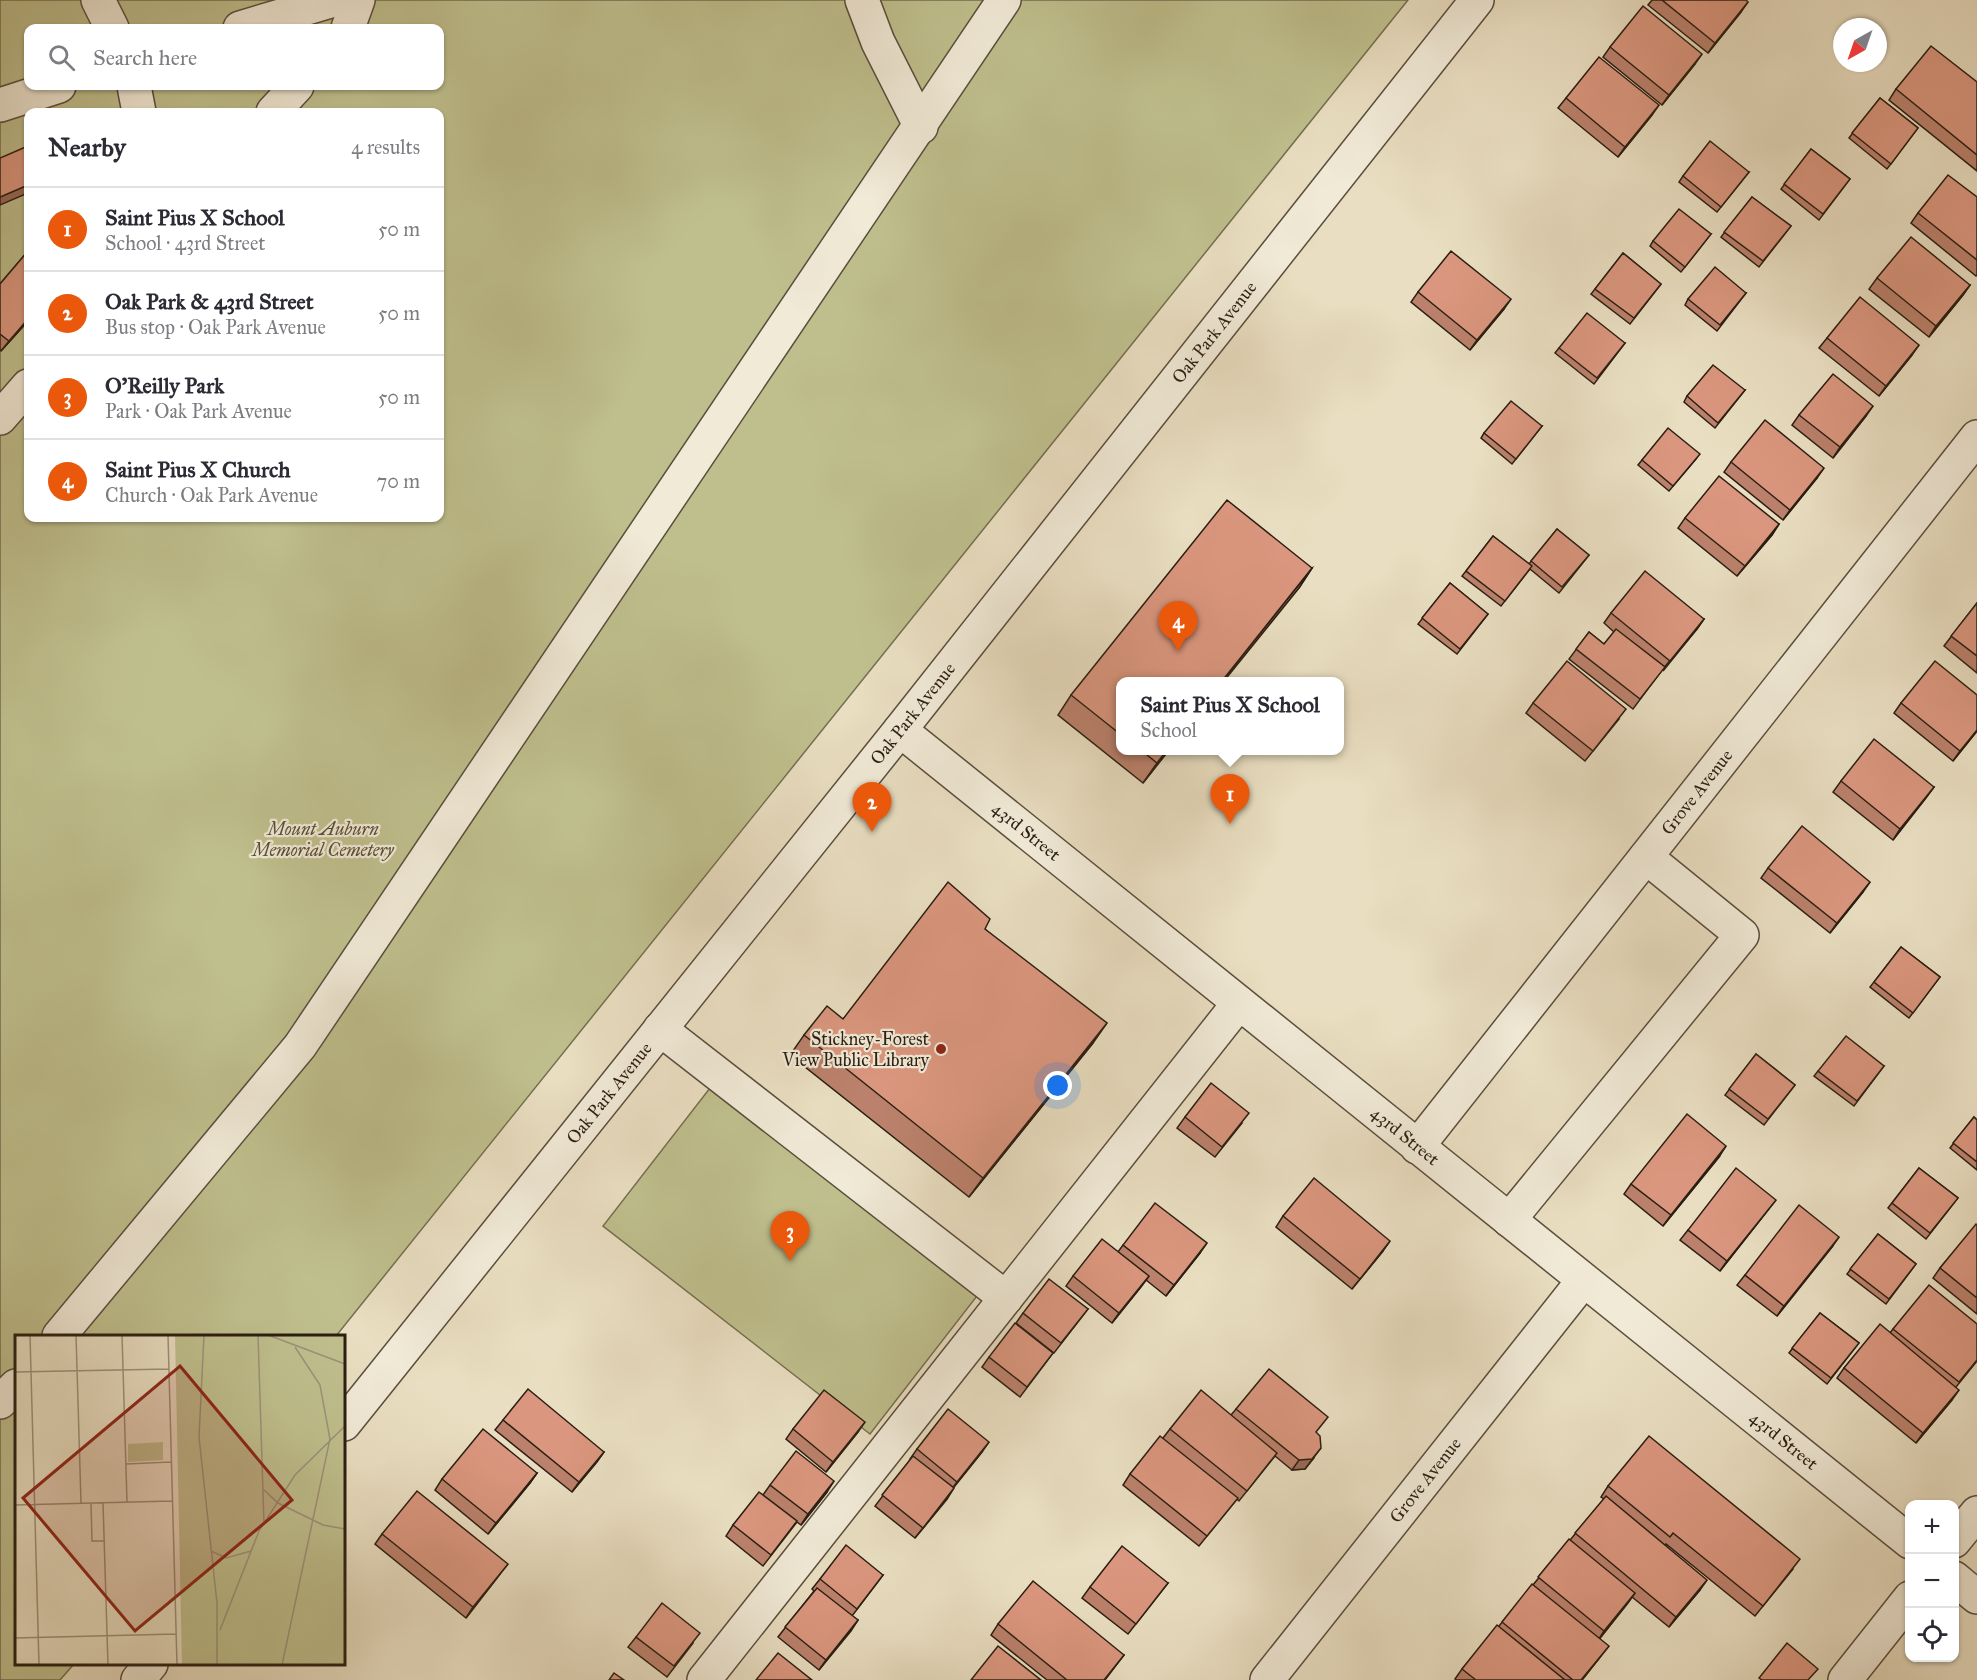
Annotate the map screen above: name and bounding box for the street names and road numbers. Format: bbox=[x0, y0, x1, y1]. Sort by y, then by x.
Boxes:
street label: Oak Park Avenue bbox=[1167, 277, 1261, 388]
street label: Oak Park Avenue bbox=[866, 658, 960, 769]
street label: Grove Avenue bbox=[1656, 745, 1737, 839]
street label: 43rd Street bbox=[988, 797, 1065, 866]
street label: Oak Park Avenue bbox=[562, 1038, 657, 1148]
street label: 43rd Street bbox=[1366, 1102, 1444, 1171]
street label: 43rd Street bbox=[1745, 1406, 1823, 1475]
street label: Grove Avenue bbox=[1385, 1433, 1466, 1527]

